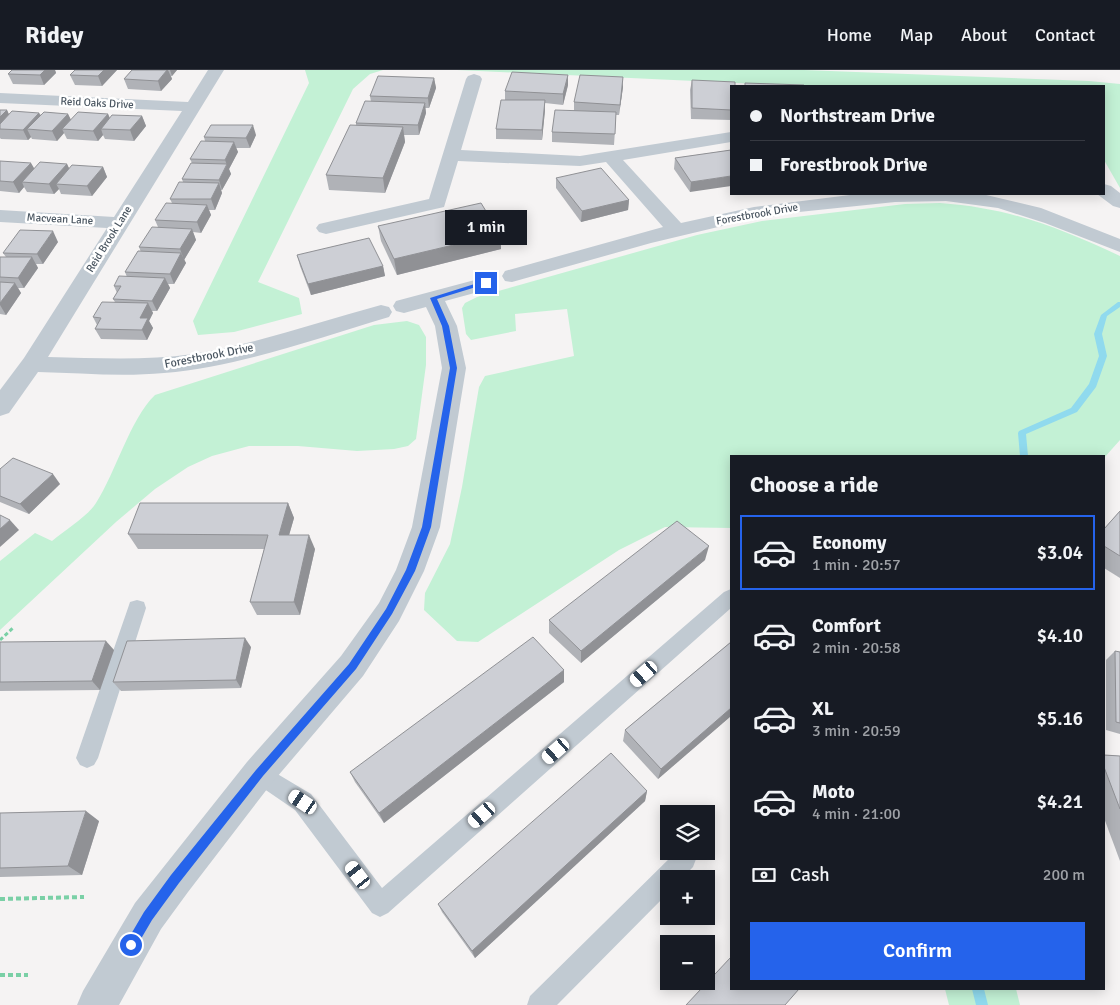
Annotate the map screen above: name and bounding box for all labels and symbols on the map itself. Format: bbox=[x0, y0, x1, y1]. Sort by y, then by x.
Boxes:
street label: Reid Oaks Drive bbox=[60, 95, 134, 111]
street label: Forestbrook Drive bbox=[715, 200, 799, 228]
street label: Reid Brook Lane bbox=[83, 203, 135, 275]
callout: 1 min bbox=[445, 210, 527, 246]
street label: Macvean Lane bbox=[26, 211, 94, 227]
route end bbox=[475, 272, 497, 294]
street label: Forestbrook Drive bbox=[163, 340, 255, 372]
car bbox=[627, 658, 660, 690]
car bbox=[539, 735, 572, 767]
car bbox=[286, 787, 319, 817]
car bbox=[465, 799, 498, 831]
car bbox=[342, 859, 373, 891]
route start bbox=[120, 934, 142, 956]

